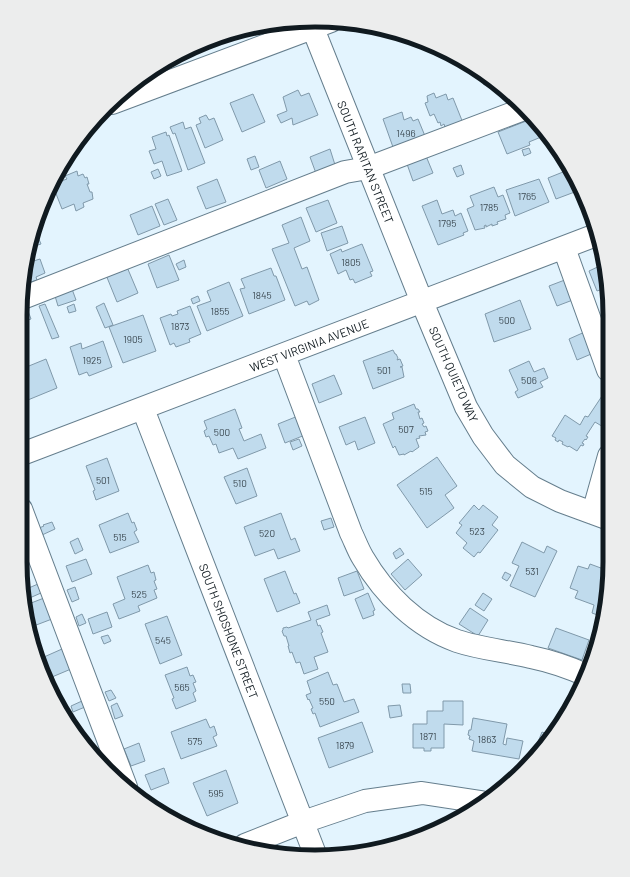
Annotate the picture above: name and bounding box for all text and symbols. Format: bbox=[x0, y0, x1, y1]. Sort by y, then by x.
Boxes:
street label: SOUTH RARITAN STREET bbox=[335, 99, 397, 226]
house number: 1496 bbox=[396, 127, 416, 139]
house number: 1765 bbox=[518, 190, 536, 202]
house number: 1785 bbox=[480, 201, 498, 213]
house number: 1795 bbox=[438, 217, 456, 229]
house number: 1805 bbox=[341, 256, 361, 268]
house number: 1845 bbox=[252, 289, 272, 301]
house number: 1855 bbox=[211, 305, 230, 317]
house number: 500 bbox=[499, 314, 515, 326]
street label: WEST VIRGINIA AVENUE bbox=[247, 316, 371, 374]
house number: 1873 bbox=[171, 320, 189, 332]
street label: SOUTH QUIETO WAY bbox=[427, 324, 481, 424]
house number: 1905 bbox=[123, 333, 143, 345]
house number: 1925 bbox=[82, 354, 102, 366]
house number: 501 bbox=[377, 364, 391, 376]
house number: 506 bbox=[521, 374, 537, 386]
house number: 507 bbox=[398, 423, 414, 435]
house number: 500 bbox=[214, 426, 230, 438]
house number: 501 bbox=[96, 474, 110, 486]
house number: 510 bbox=[233, 477, 247, 489]
house number: 515 bbox=[419, 485, 433, 497]
house number: 523 bbox=[469, 525, 485, 537]
house number: 520 bbox=[259, 527, 275, 539]
house number: 515 bbox=[113, 531, 127, 543]
street label: SOUTH SHOSHONE STREET bbox=[197, 561, 261, 701]
house number: 531 bbox=[525, 565, 539, 577]
house number: 525 bbox=[131, 588, 147, 600]
house number: 545 bbox=[155, 634, 171, 646]
house number: 565 bbox=[174, 681, 190, 693]
house number: 550 bbox=[319, 695, 335, 707]
house number: 1871 bbox=[420, 730, 436, 742]
house number: 1863 bbox=[477, 733, 497, 745]
house number: 575 bbox=[187, 735, 203, 747]
house number: 1879 bbox=[336, 739, 354, 751]
house number: 595 bbox=[208, 787, 224, 799]

